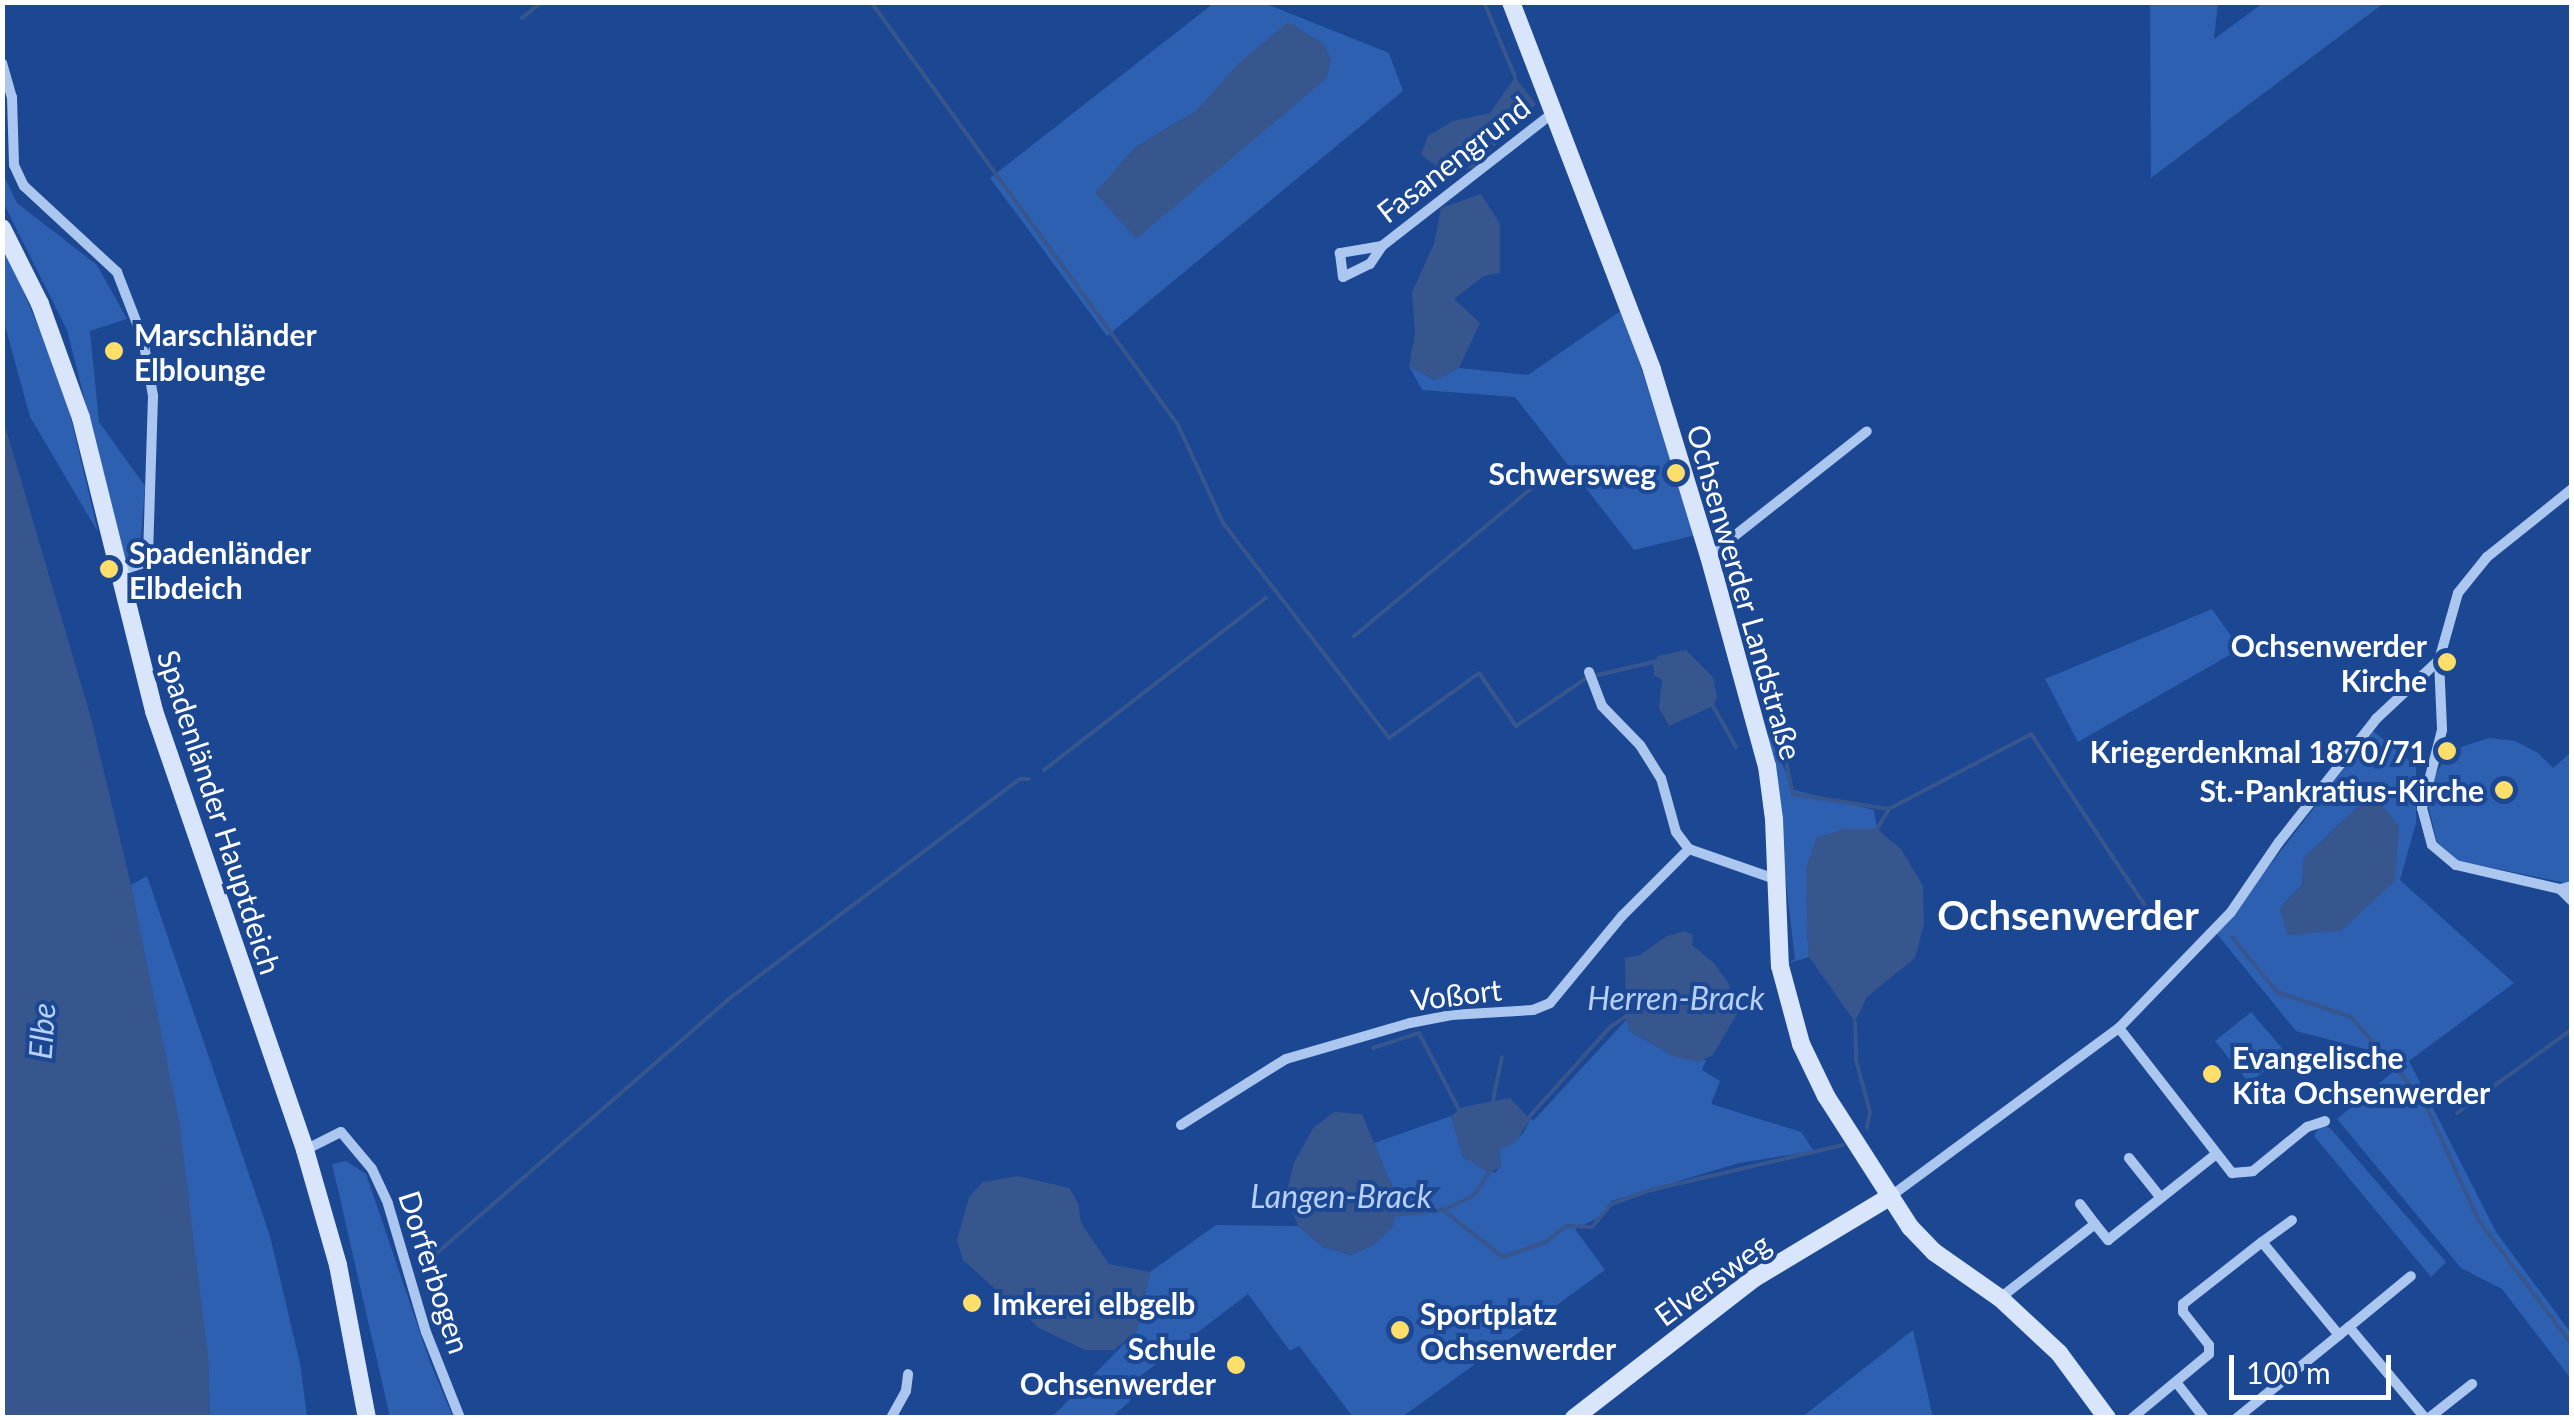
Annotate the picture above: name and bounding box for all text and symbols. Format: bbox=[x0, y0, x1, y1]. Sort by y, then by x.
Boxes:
street label: Fasanengrund bbox=[1370, 88, 1536, 230]
place label: Marschländer Elblounge bbox=[134, 316, 317, 386]
marker: Marschländer Elblounge bbox=[103, 340, 125, 362]
street label: Ochsenwerder Landstraße bbox=[1680, 420, 1810, 764]
place label: Schwersweg bbox=[1488, 455, 1656, 491]
marker: Schwersweg bbox=[1665, 462, 1687, 484]
place label: Spadenländer Elbdeich bbox=[129, 534, 311, 604]
marker: Spadenländer Elbdeich bbox=[98, 558, 120, 580]
place label: Ochsenwerder Kirche bbox=[2231, 627, 2427, 698]
street label: Spadenländer Hauptdeich bbox=[150, 645, 290, 979]
marker: Ochsenwerder Kirche bbox=[2436, 651, 2458, 673]
place label: Kriegerdenkmal 1870/71 bbox=[2090, 733, 2427, 769]
marker: Kriegerdenkmal 1870/71 bbox=[2436, 740, 2458, 762]
place label: St.-Pankratius-Kirche bbox=[2199, 772, 2484, 808]
marker: St.-Pankratius-Kirche bbox=[2493, 779, 2515, 801]
district label: Ochsenwerder bbox=[1937, 891, 2199, 939]
street label: Voßort bbox=[1409, 971, 1503, 1017]
water label: Herren-Brack bbox=[1587, 979, 1765, 1017]
water label: Elbe bbox=[21, 1001, 63, 1061]
place label: Evangelische Kita Ochsenwerder bbox=[2232, 1039, 2490, 1110]
marker: Evangelische Kita Ochsenwerder bbox=[2201, 1063, 2223, 1085]
water label: Langen-Brack bbox=[1250, 1177, 1432, 1215]
street label: Dorferbogen bbox=[392, 1186, 478, 1358]
street label: Elversweg bbox=[1647, 1225, 1777, 1333]
place label: Imkerei elbgelb bbox=[992, 1285, 1195, 1321]
marker: Imkerei elbgelb bbox=[961, 1292, 983, 1314]
place label: Sportplatz Ochsenwerder bbox=[1420, 1295, 1616, 1366]
marker: Sportplatz Ochsenwerder bbox=[1389, 1319, 1411, 1341]
place label: Schule Ochsenwerder bbox=[1020, 1330, 1216, 1400]
scale bar bbox=[2234, 1335, 2396, 1397]
marker: Schule Ochsenwerder bbox=[1225, 1354, 1247, 1376]
text: 100 m bbox=[2246, 1354, 2331, 1390]

